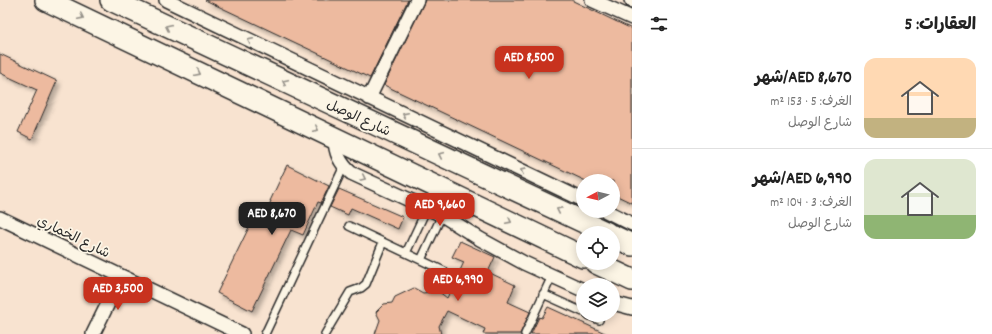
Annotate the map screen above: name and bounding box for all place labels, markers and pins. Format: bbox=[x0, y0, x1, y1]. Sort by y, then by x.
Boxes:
pin: AED 8,500 bbox=[483, 46, 575, 80]
pin: AED 9,660 bbox=[394, 193, 486, 227]
pin: AED 8,670 bbox=[226, 202, 318, 236]
pin: AED 6,990 bbox=[412, 268, 504, 302]
pin: AED 3,500 bbox=[72, 277, 164, 311]

